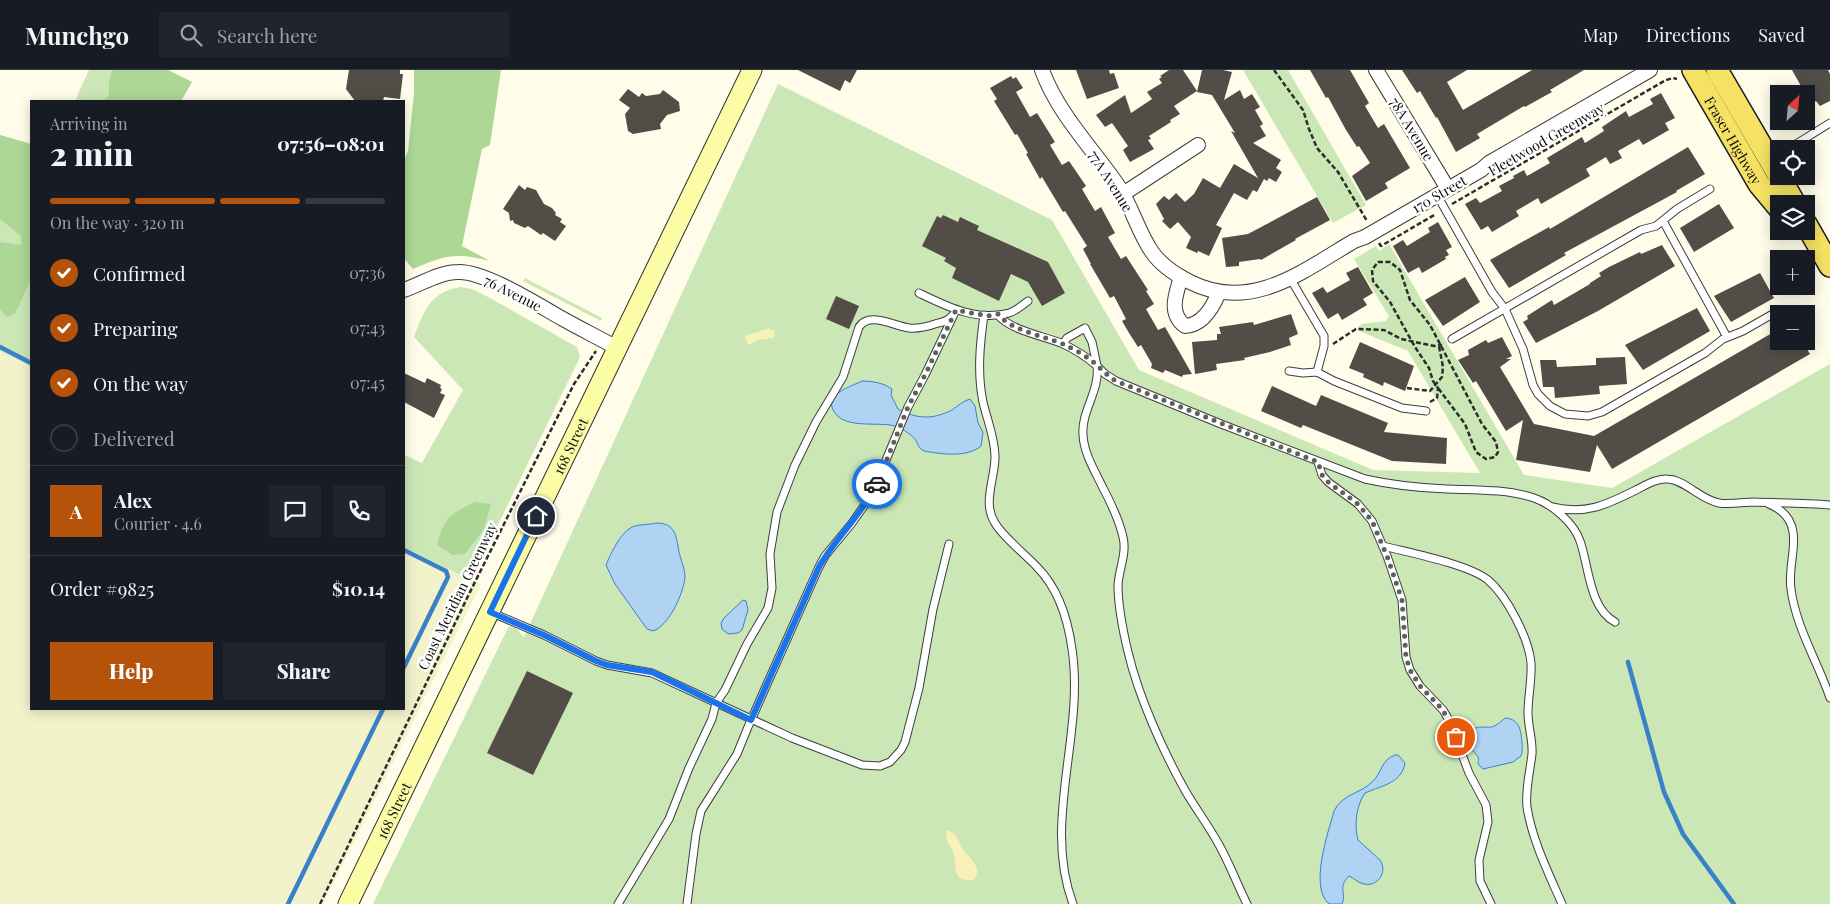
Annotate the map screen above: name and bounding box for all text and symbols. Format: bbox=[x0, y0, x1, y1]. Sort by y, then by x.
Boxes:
search box bbox=[159, 12, 509, 57]
text: Munchgo bbox=[25, 19, 129, 51]
icon: search bbox=[177, 21, 205, 49]
text: Search here bbox=[217, 22, 317, 48]
text: Map bbox=[1583, 23, 1618, 47]
text: Directions bbox=[1646, 23, 1730, 47]
text: Saved bbox=[1758, 23, 1805, 47]
north arrow bbox=[1770, 85, 1815, 130]
map controls bbox=[1770, 85, 1815, 350]
street label: Fraser Highway bbox=[1701, 93, 1767, 188]
street label: 78A Avenue bbox=[1386, 94, 1438, 164]
street label: Fleetwood Greenway bbox=[1484, 98, 1608, 180]
text: Arriving in bbox=[50, 113, 128, 134]
text: 07:56–08:01 bbox=[277, 130, 385, 156]
text: 2 min bbox=[50, 131, 133, 174]
button: locate bbox=[1770, 140, 1815, 185]
street label: 77A Avenue bbox=[1085, 147, 1137, 215]
street label: 170 Street bbox=[1408, 170, 1471, 217]
button: layers bbox=[1770, 195, 1815, 240]
text: On the way · 320 m bbox=[50, 212, 185, 233]
button: + bbox=[1770, 250, 1815, 295]
icon: check bbox=[50, 259, 78, 287]
text: Confirmed bbox=[93, 260, 186, 286]
text: 07:36 bbox=[349, 262, 385, 283]
street label: 76 Avenue bbox=[481, 270, 545, 316]
button: − bbox=[1770, 305, 1815, 350]
icon: check bbox=[50, 314, 78, 342]
text: Preparing bbox=[93, 315, 178, 341]
text: 07:43 bbox=[350, 317, 385, 338]
icon: check bbox=[50, 369, 78, 397]
text: On the way bbox=[93, 370, 188, 396]
text: 07:45 bbox=[350, 372, 385, 393]
street label: 168 Street bbox=[548, 413, 592, 477]
text: Delivered bbox=[93, 425, 175, 451]
courier bbox=[852, 459, 902, 509]
icon: car bbox=[863, 470, 891, 498]
button: chat bbox=[269, 485, 321, 537]
button: phone bbox=[333, 485, 385, 537]
text: Alex bbox=[114, 487, 152, 513]
pin bbox=[515, 495, 557, 537]
text: A bbox=[70, 498, 82, 524]
icon: home bbox=[522, 502, 550, 530]
text: Courier · 4.6 bbox=[114, 513, 202, 534]
street label: Coast Meridian Greenway bbox=[413, 519, 501, 673]
text: Order #9825 bbox=[50, 575, 154, 601]
text: $10.14 bbox=[332, 575, 385, 601]
button: Help bbox=[50, 642, 213, 700]
button: Share bbox=[223, 642, 385, 700]
pin bbox=[1435, 716, 1477, 758]
icon: bag bbox=[1442, 723, 1470, 751]
street label: 168 Street bbox=[372, 778, 416, 842]

